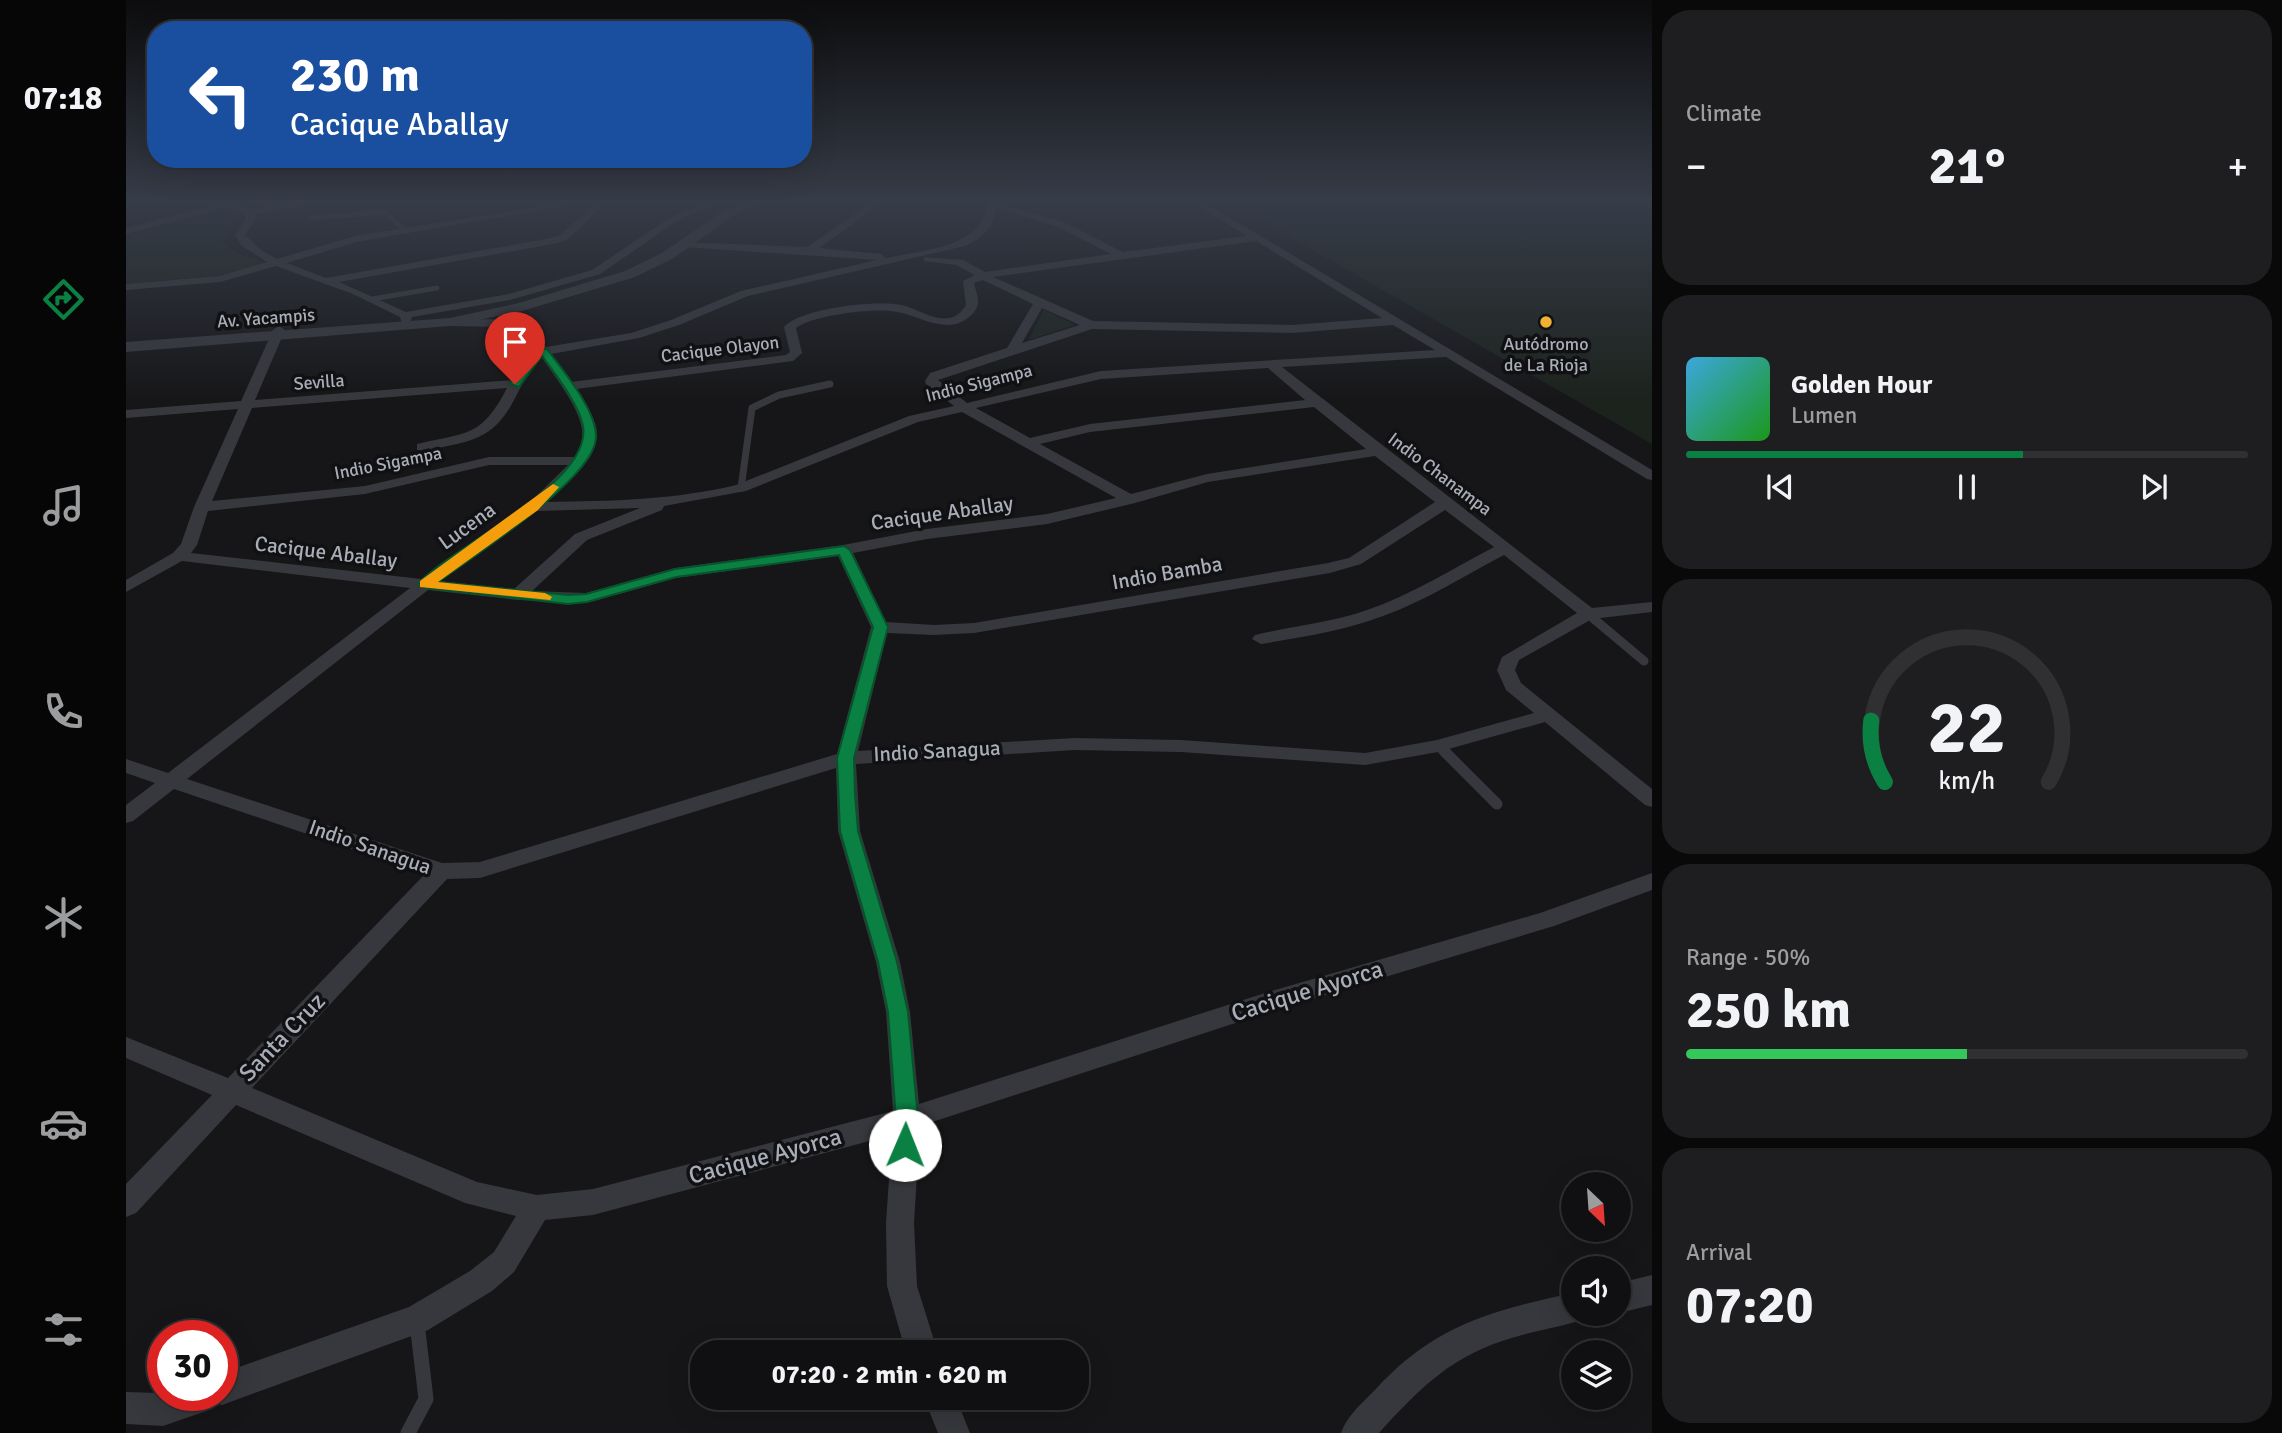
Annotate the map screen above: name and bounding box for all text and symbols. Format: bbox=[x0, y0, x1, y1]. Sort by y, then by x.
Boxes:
text: 230 m bbox=[290, 45, 420, 105]
icon: left bbox=[175, 49, 266, 140]
text: 07:18 bbox=[24, 79, 102, 118]
text: Climate bbox=[1686, 99, 1762, 128]
text: Cacique Aballay bbox=[290, 105, 509, 144]
text: 21° bbox=[1929, 134, 2005, 198]
text: − bbox=[1686, 143, 1707, 190]
text: + bbox=[2227, 143, 2248, 190]
icon: directions bbox=[39, 275, 88, 324]
street label: Av. Yacampis bbox=[216, 304, 316, 332]
pin bbox=[485, 312, 545, 384]
marker: Autódromo de La Rioja bbox=[1538, 314, 1554, 330]
icon: arrive bbox=[496, 323, 534, 361]
street label: Cacique Olayon bbox=[660, 331, 780, 367]
place label: Autódromo de La Rioja bbox=[1503, 333, 1589, 376]
street label: Indio Sigampa bbox=[923, 359, 1035, 407]
street label: Sevilla bbox=[293, 369, 345, 395]
text: Golden Hour bbox=[1791, 369, 1932, 401]
text: Lumen bbox=[1791, 401, 1857, 430]
street label: Indio Chanampa bbox=[1384, 428, 1496, 520]
street label: Indio Sigampa bbox=[332, 442, 444, 484]
icon: previous bbox=[1761, 468, 1799, 506]
icon: pause bbox=[1948, 468, 1986, 506]
icon: next bbox=[2135, 468, 2173, 506]
icon: music bbox=[39, 481, 88, 530]
street label: Cacique Aballay bbox=[869, 490, 1015, 536]
street label: Lucena bbox=[433, 497, 501, 555]
street label: Cacique Aballay bbox=[253, 530, 399, 574]
street label: Indio Bamba bbox=[1110, 550, 1224, 596]
text: 22 bbox=[1928, 685, 2006, 774]
icon: phone bbox=[39, 687, 88, 736]
street label: Indio Sanagua bbox=[873, 735, 1001, 767]
text: km/h bbox=[1939, 765, 1995, 796]
street label: Indio Sanagua bbox=[306, 814, 434, 880]
icon: climate bbox=[39, 893, 88, 942]
text: Range · 50% bbox=[1686, 943, 1810, 972]
street label: Cacique Ayorca bbox=[1227, 954, 1387, 1028]
text: 250 km bbox=[1686, 978, 1851, 1042]
street label: Santa Cruz bbox=[232, 986, 332, 1088]
icon: car bbox=[39, 1099, 88, 1148]
position arrow bbox=[868, 1108, 942, 1182]
street label: Cacique Ayorca bbox=[685, 1121, 845, 1191]
north arrow bbox=[1561, 1172, 1631, 1242]
map controls bbox=[1561, 1172, 1631, 1410]
text: Arrival bbox=[1686, 1238, 1752, 1267]
button: sound bbox=[1561, 1256, 1631, 1326]
text: 07:20 bbox=[1686, 1273, 1814, 1337]
icon: filters bbox=[39, 1305, 88, 1354]
speed limit sign: 30 bbox=[147, 1320, 238, 1411]
button: layers bbox=[1561, 1340, 1631, 1410]
text: 07:20 · 2 min · 620 m bbox=[772, 1359, 1007, 1391]

